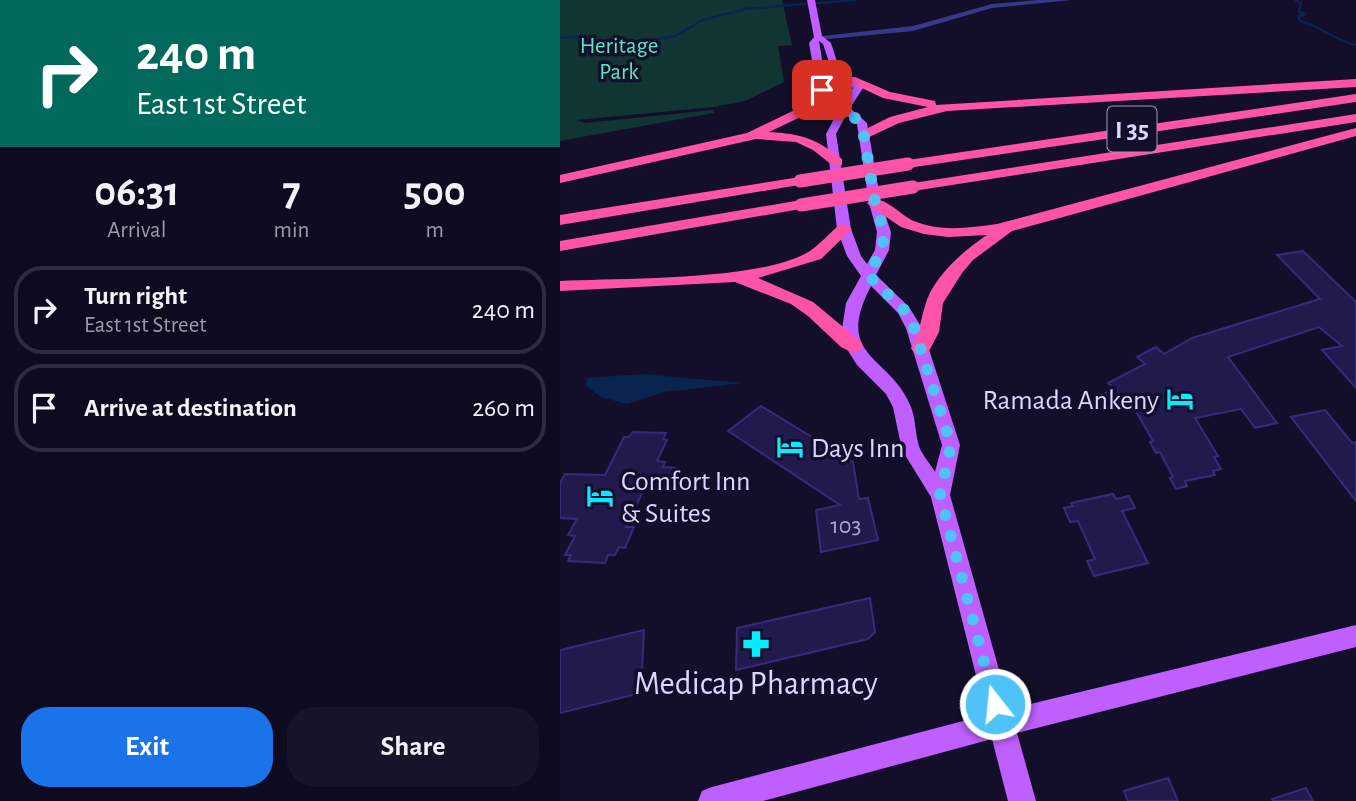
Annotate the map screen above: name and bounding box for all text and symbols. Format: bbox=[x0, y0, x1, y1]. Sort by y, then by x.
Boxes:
icon: right bbox=[21, 28, 112, 119]
text: 240 m bbox=[136, 30, 256, 79]
park label: Heritage Park bbox=[580, 35, 658, 84]
pin bbox=[792, 60, 852, 120]
icon: arrive bbox=[803, 71, 841, 109]
text: East 1st Street bbox=[136, 88, 307, 120]
road number: I 35 bbox=[1108, 106, 1156, 152]
text: 06:31 bbox=[94, 171, 179, 213]
text: 7 bbox=[282, 171, 301, 213]
text: 500 bbox=[404, 171, 466, 213]
text: Arrival bbox=[107, 219, 166, 242]
text: min bbox=[274, 219, 309, 242]
text: m bbox=[426, 219, 444, 242]
text: Turn right bbox=[84, 283, 187, 309]
icon: right bbox=[25, 291, 63, 329]
text: 240 m bbox=[472, 297, 535, 323]
text: East 1st Street bbox=[84, 314, 207, 337]
hotel icon: Ramada Ankeny bbox=[1165, 384, 1195, 414]
place label: Ramada Ankeny bbox=[983, 387, 1159, 415]
icon: arrive bbox=[25, 389, 63, 427]
text: Arrive at destination bbox=[84, 395, 297, 421]
text: 260 m bbox=[472, 395, 535, 421]
hotel icon: Days Inn bbox=[775, 432, 805, 462]
place label: Days Inn bbox=[811, 435, 904, 463]
place label: Comfort Inn & Suites bbox=[621, 468, 750, 528]
hotel icon: Comfort Inn & Suites bbox=[585, 481, 615, 511]
house number: 103 bbox=[831, 514, 861, 538]
pharmacy icon: Medicap Pharmacy bbox=[741, 629, 771, 659]
position arrow bbox=[958, 667, 1032, 741]
place label: Medicap Pharmacy bbox=[634, 668, 878, 701]
button: Exit bbox=[21, 707, 273, 787]
button: Share bbox=[287, 707, 539, 787]

